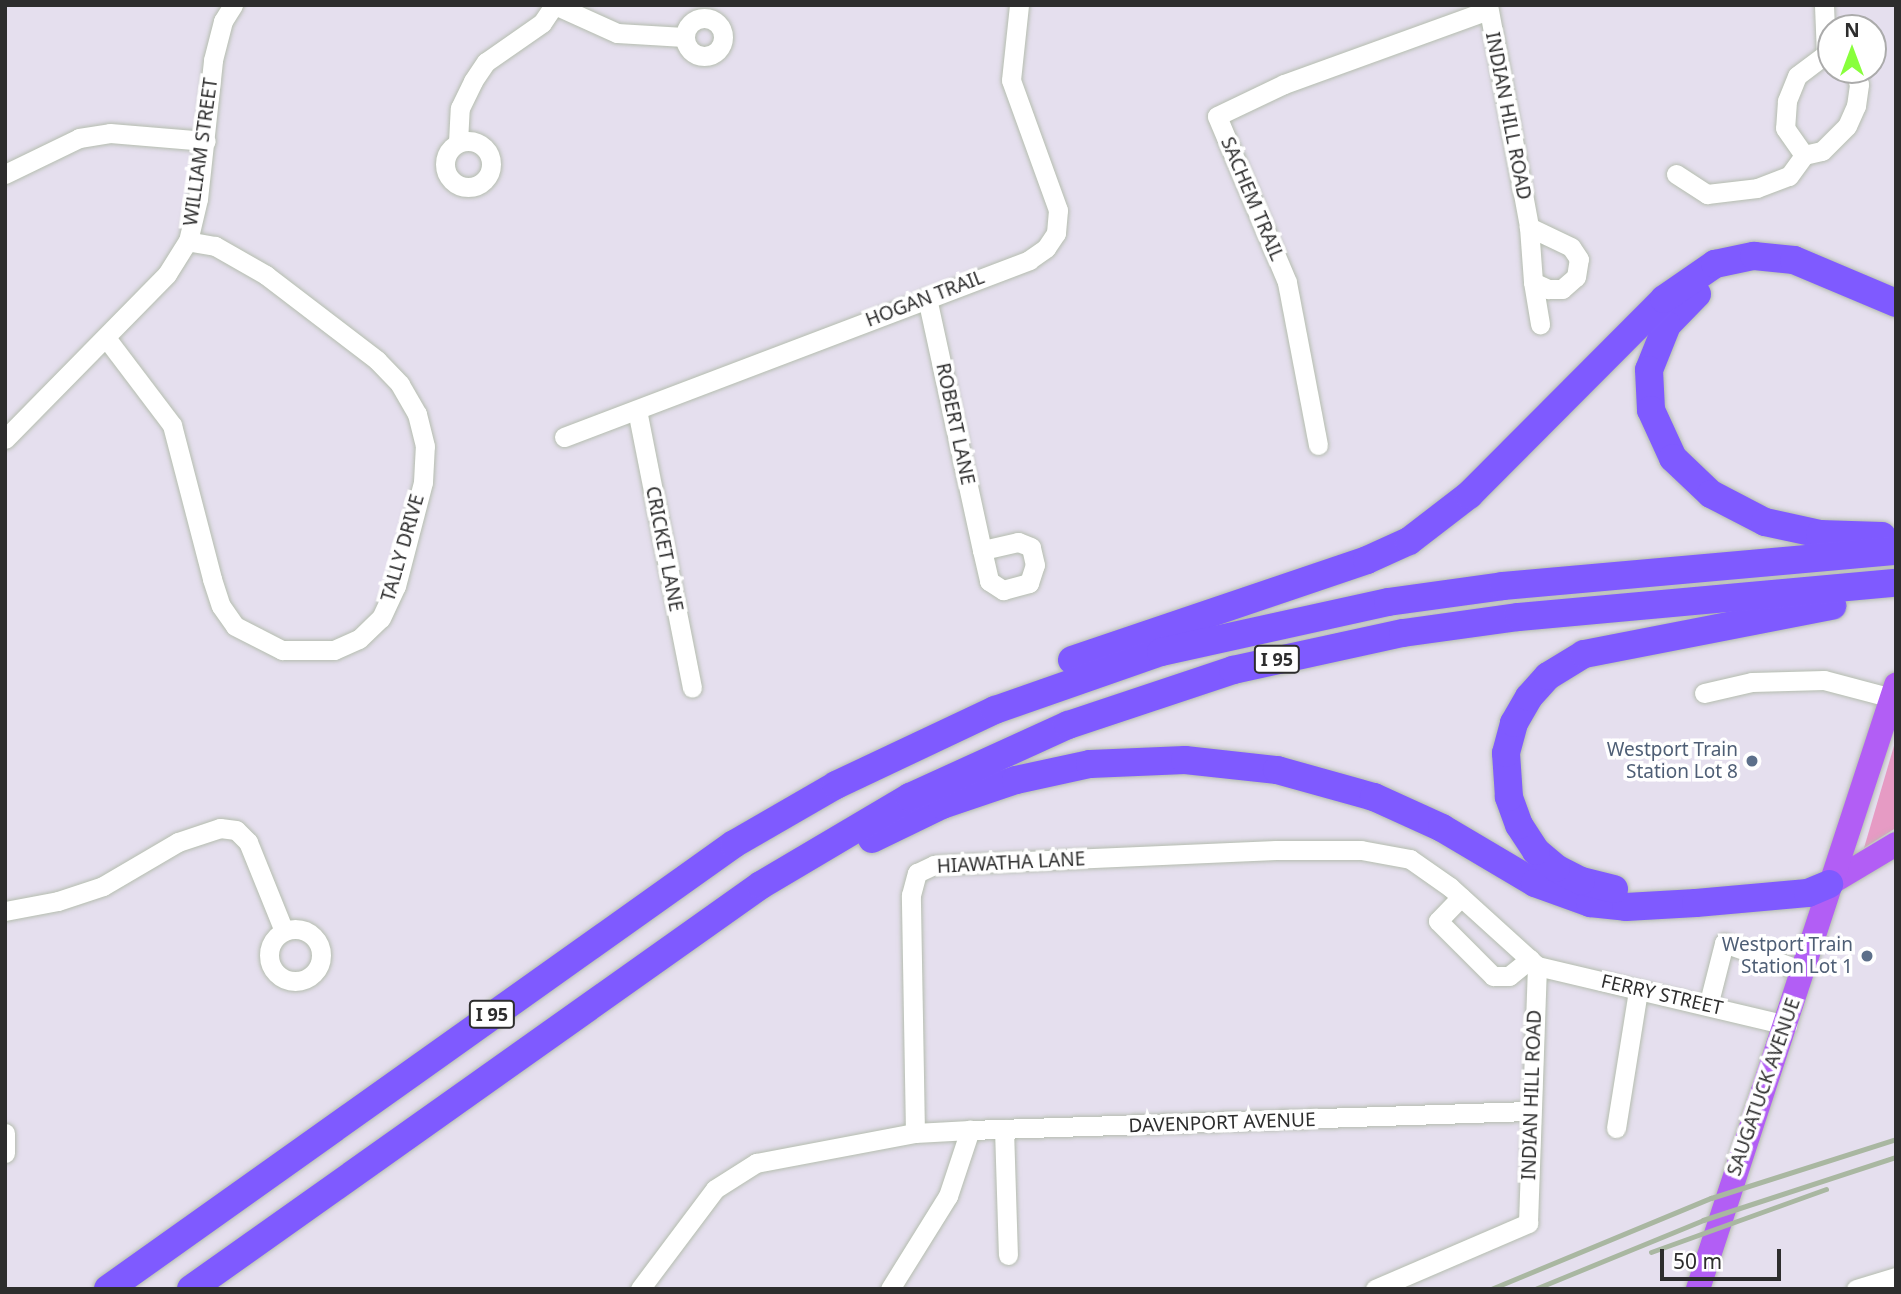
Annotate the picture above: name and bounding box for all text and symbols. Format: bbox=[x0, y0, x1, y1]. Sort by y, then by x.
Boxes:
north arrow bbox=[1817, 14, 1887, 84]
text: N bbox=[1844, 17, 1860, 43]
street label: INDIAN HILL ROAD bbox=[1481, 30, 1535, 202]
street label: WILLIAM STREET bbox=[179, 76, 223, 228]
street label: SACHEM TRAIL bbox=[1216, 134, 1288, 264]
street label: HOGAN TRAIL bbox=[862, 266, 988, 332]
street label: ROBERT LANE bbox=[931, 361, 979, 487]
street label: CRICKET LANE bbox=[641, 484, 687, 614]
street label: TALLY DRIVE bbox=[377, 492, 429, 604]
road number: I 95 bbox=[1252, 644, 1302, 674]
place label: Westport Train Station Lot 8 bbox=[1607, 739, 1738, 783]
marker: Westport Train Station Lot 8 bbox=[1744, 753, 1760, 769]
street label: HIAWATHA LANE bbox=[936, 848, 1086, 878]
place label: Westport Train Station Lot 1 bbox=[1722, 934, 1853, 978]
marker: Westport Train Station Lot 1 bbox=[1859, 948, 1875, 964]
street label: FERRY STREET bbox=[1599, 970, 1725, 1020]
street label: SAUGATUCK AVENUE bbox=[1723, 995, 1805, 1179]
road number: I 95 bbox=[468, 1000, 516, 1028]
street label: INDIAN HILL ROAD bbox=[1518, 1009, 1546, 1181]
street label: DAVENPORT AVENUE bbox=[1128, 1108, 1316, 1138]
scale bar bbox=[1663, 1234, 1784, 1278]
text: 50 m bbox=[1673, 1247, 1722, 1275]

